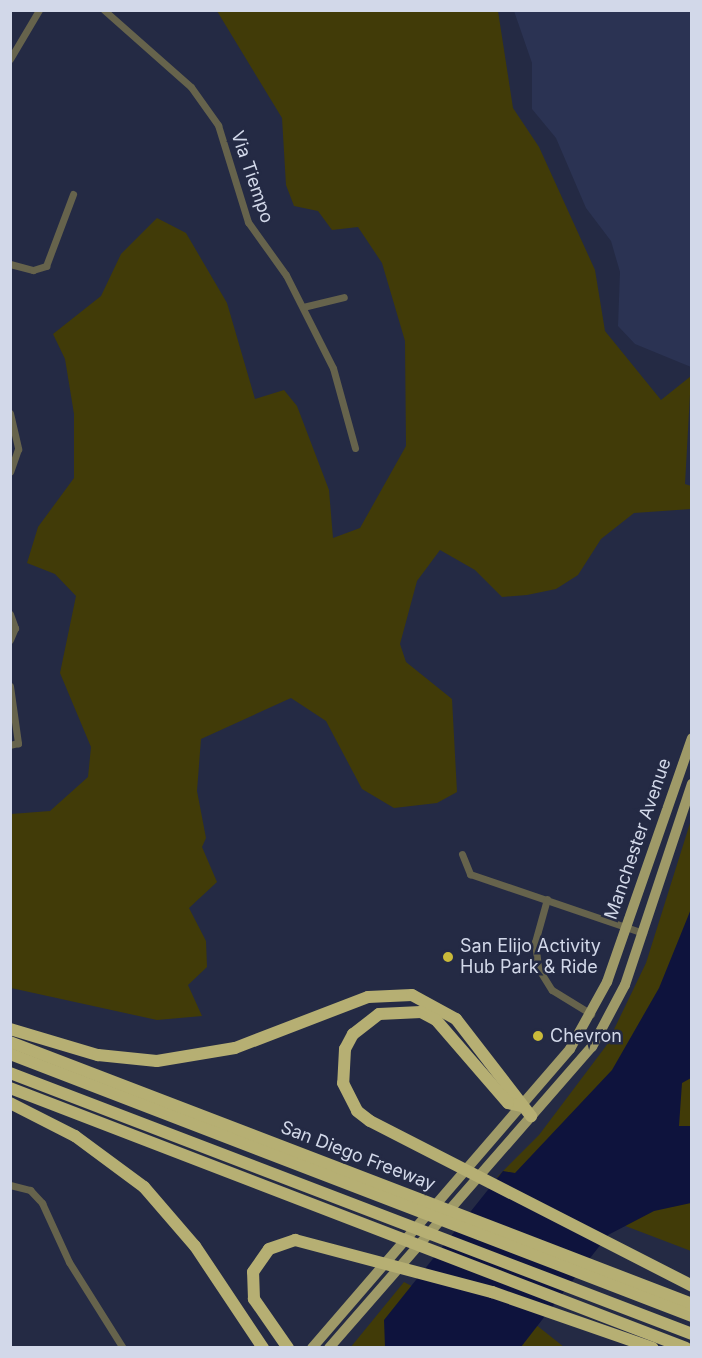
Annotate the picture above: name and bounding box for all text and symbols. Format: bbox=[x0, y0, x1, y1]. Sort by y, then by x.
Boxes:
street label: Via Tiempo bbox=[226, 128, 278, 226]
street label: Manchester Avenue bbox=[600, 755, 676, 923]
place label: San Elijo Activity Hub Park & Ride bbox=[460, 936, 601, 978]
marker: San Elijo Activity Hub Park & Ride bbox=[441, 950, 455, 964]
place label: Chevron bbox=[550, 1025, 622, 1047]
marker: Chevron bbox=[531, 1029, 545, 1043]
street label: San Diego Freeway bbox=[278, 1117, 438, 1195]

